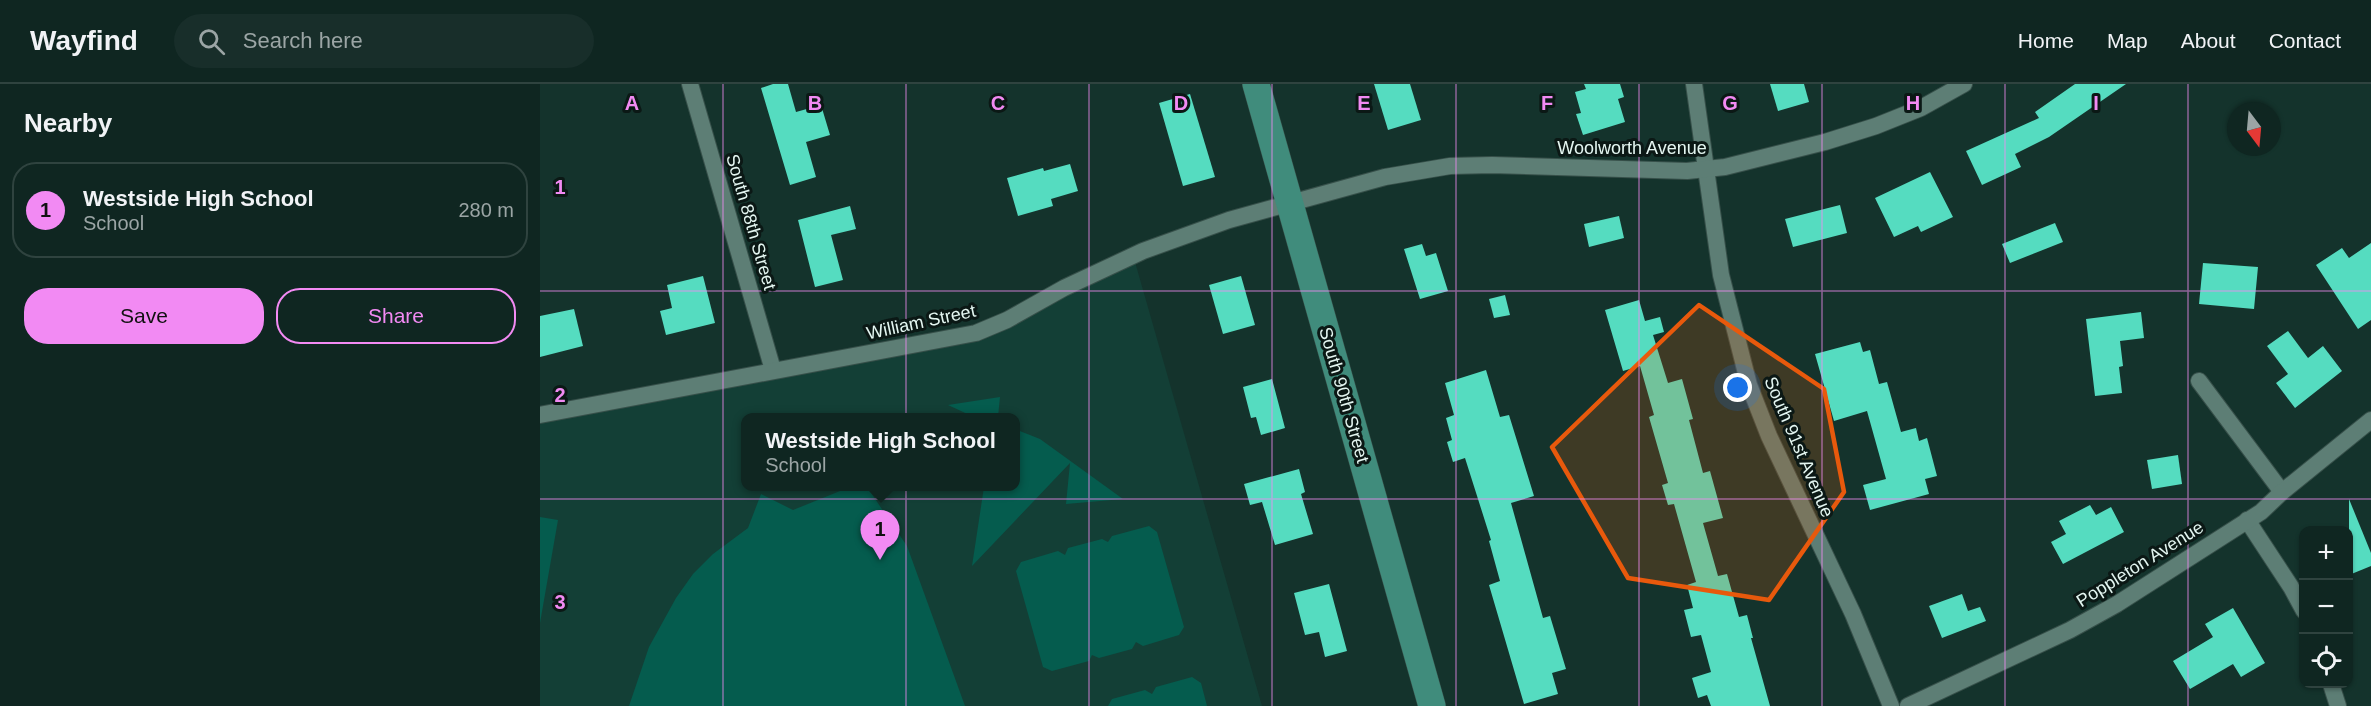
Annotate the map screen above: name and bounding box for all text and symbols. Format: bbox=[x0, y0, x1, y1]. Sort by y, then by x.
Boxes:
search box bbox=[174, 14, 594, 68]
text: Wayfind bbox=[30, 25, 138, 56]
icon: search bbox=[195, 25, 228, 58]
text: Search here bbox=[243, 28, 363, 53]
text: Home bbox=[2018, 29, 2074, 52]
text: Map bbox=[2107, 29, 2148, 52]
text: About bbox=[2181, 29, 2236, 52]
text: Contact bbox=[2269, 29, 2341, 52]
text: A bbox=[625, 92, 639, 114]
text: B bbox=[808, 92, 822, 114]
text: C bbox=[991, 92, 1005, 114]
text: D bbox=[1174, 92, 1188, 114]
text: E bbox=[1357, 92, 1371, 114]
text: F bbox=[1541, 92, 1553, 114]
text: G bbox=[1722, 92, 1738, 114]
text: H bbox=[1906, 92, 1920, 114]
text: I bbox=[2093, 92, 2099, 114]
north arrow bbox=[2227, 102, 2281, 156]
text: Nearby bbox=[24, 108, 112, 138]
street label: Woolworth Avenue bbox=[1557, 138, 1707, 158]
street label: South 88th Street bbox=[722, 152, 780, 292]
text: 1 bbox=[554, 176, 566, 198]
text: Westside High School bbox=[83, 186, 314, 211]
text: 1 bbox=[40, 199, 51, 221]
text: 280 m bbox=[458, 199, 514, 221]
text: School bbox=[83, 212, 144, 234]
button: Save bbox=[24, 288, 264, 344]
button: Share bbox=[276, 288, 516, 344]
street label: William Street bbox=[865, 301, 977, 343]
street label: South 90th Street bbox=[1315, 325, 1373, 465]
your location bbox=[1723, 373, 1752, 402]
street label: South 91st Avenue bbox=[1760, 374, 1838, 520]
text: 2 bbox=[554, 384, 566, 406]
popup bbox=[741, 413, 1020, 491]
text: Westside High School bbox=[765, 428, 996, 453]
text: School bbox=[765, 454, 826, 476]
pin: 1 bbox=[860, 510, 900, 560]
street label: Poppleton Avenue bbox=[2073, 517, 2207, 611]
map controls bbox=[2299, 526, 2353, 688]
button: + bbox=[2299, 526, 2353, 580]
button: − bbox=[2299, 580, 2353, 634]
text: 3 bbox=[554, 591, 566, 613]
button: locate bbox=[2299, 634, 2353, 688]

